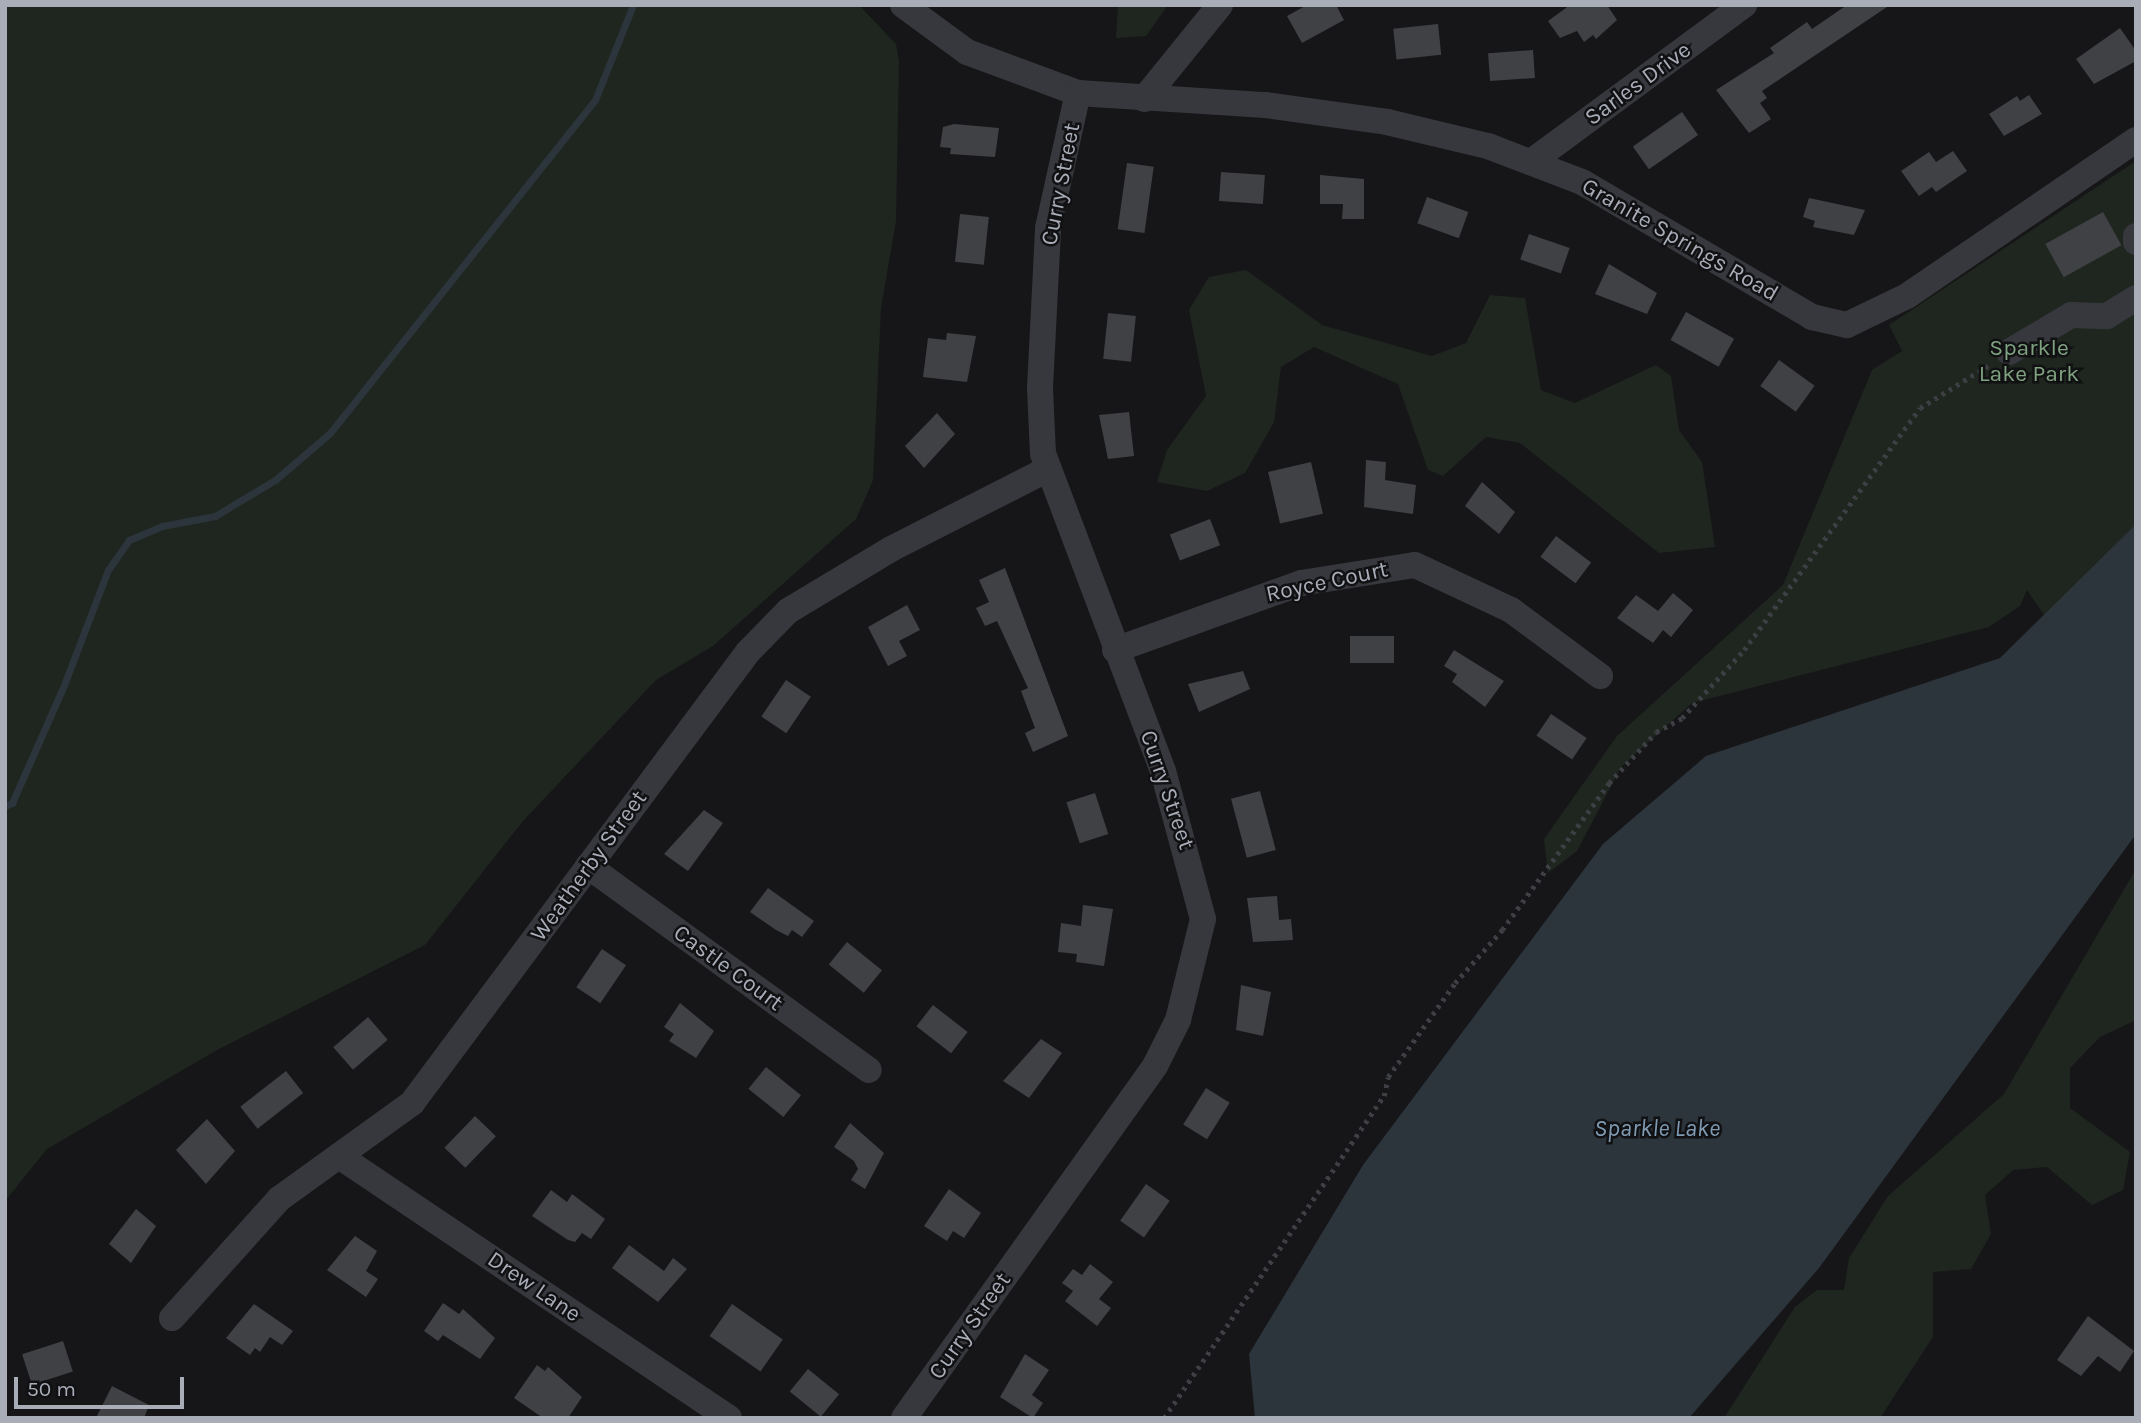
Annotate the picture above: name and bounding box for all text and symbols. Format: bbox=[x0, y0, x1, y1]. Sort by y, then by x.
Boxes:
street label: Sarles Drive bbox=[1580, 36, 1696, 132]
street label: Curry Street bbox=[1036, 121, 1086, 247]
street label: Granite Springs Road bbox=[1577, 172, 1783, 308]
park label: Sparkle Lake Park bbox=[1979, 334, 2079, 388]
street label: Royce Court bbox=[1263, 556, 1391, 608]
street label: Curry Street bbox=[1134, 727, 1200, 853]
street label: Weatherby Street bbox=[525, 785, 653, 947]
street label: Castle Court bbox=[668, 919, 788, 1017]
water label: Sparkle Lake bbox=[1594, 1115, 1720, 1143]
street label: Drew Lane bbox=[482, 1246, 586, 1328]
street label: Curry Street bbox=[923, 1267, 1017, 1385]
scale bar bbox=[18, 1364, 187, 1408]
text: 50 m bbox=[27, 1377, 76, 1401]

